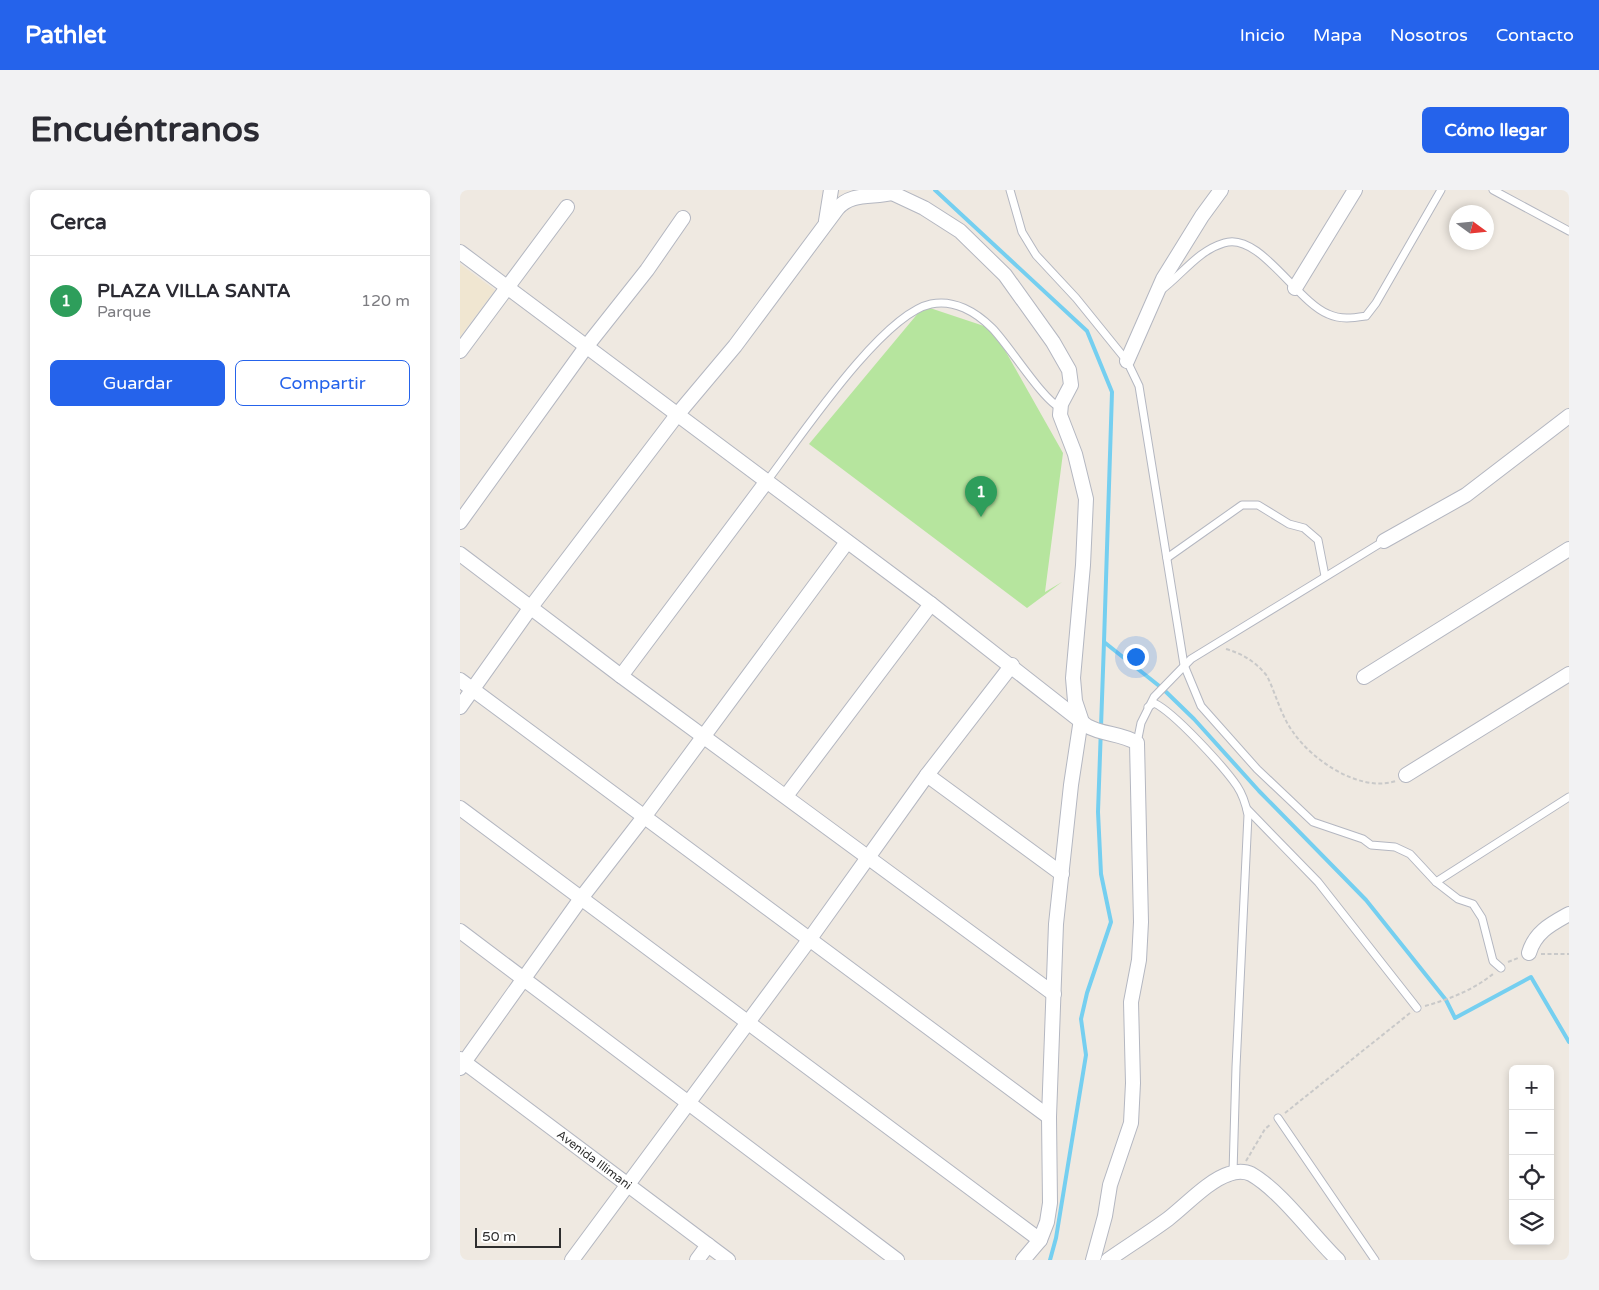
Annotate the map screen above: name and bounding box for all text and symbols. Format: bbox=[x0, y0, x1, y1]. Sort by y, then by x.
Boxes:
text: Pathlet bbox=[25, 21, 106, 50]
text: Inicio bbox=[1240, 24, 1285, 46]
text: Mapa bbox=[1313, 24, 1362, 46]
text: Nosotros bbox=[1390, 24, 1468, 46]
text: Contacto bbox=[1496, 24, 1574, 46]
button: Cómo llegar bbox=[1422, 107, 1569, 153]
text: Encuéntranos bbox=[30, 109, 260, 151]
north arrow bbox=[1449, 205, 1494, 250]
text: Cerca bbox=[50, 210, 107, 235]
text: PLAZA VILLA SANTA bbox=[97, 280, 291, 302]
text: 1 bbox=[61, 291, 71, 311]
text: 120 m bbox=[361, 291, 410, 311]
text: Parque bbox=[97, 302, 151, 322]
button: Guardar bbox=[50, 360, 225, 406]
button: Compartir bbox=[235, 360, 410, 406]
pin: 1 bbox=[965, 476, 997, 517]
your location bbox=[1123, 644, 1149, 670]
map controls bbox=[1509, 1065, 1554, 1245]
button: + bbox=[1509, 1065, 1554, 1110]
button: − bbox=[1509, 1110, 1554, 1155]
street label: Avenida Illimani bbox=[554, 1127, 635, 1192]
button: locate bbox=[1509, 1155, 1554, 1200]
button: layers bbox=[1509, 1200, 1554, 1245]
scale bar bbox=[475, 1225, 561, 1248]
text: 50 m bbox=[482, 1228, 516, 1245]

